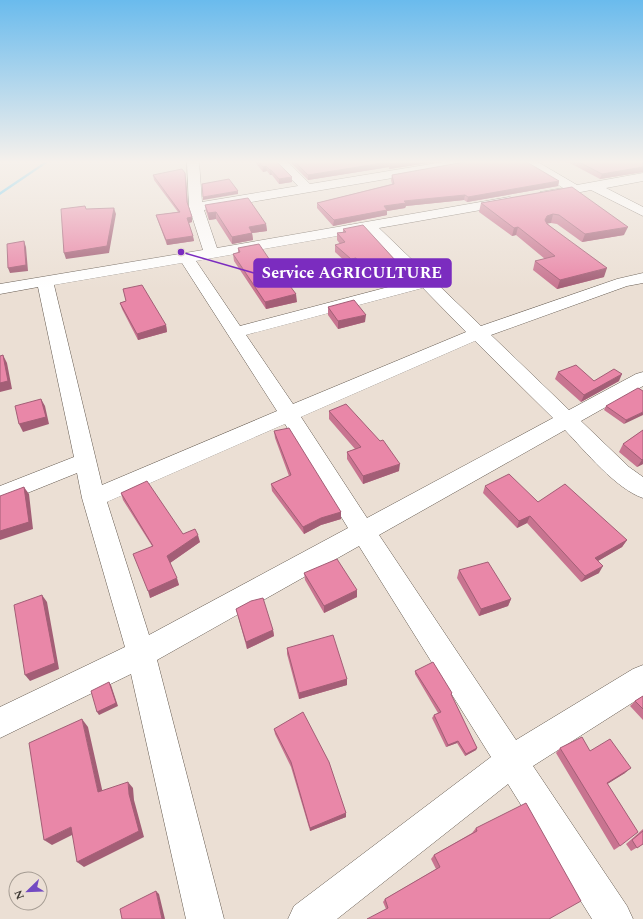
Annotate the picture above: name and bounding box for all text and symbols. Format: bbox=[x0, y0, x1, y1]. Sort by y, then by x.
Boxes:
callout: Service AGRICULTURE bbox=[254, 259, 451, 287]
text: Service AGRICULTURE bbox=[262, 261, 442, 285]
north arrow bbox=[8, 871, 48, 911]
text: N bbox=[10, 887, 29, 902]

